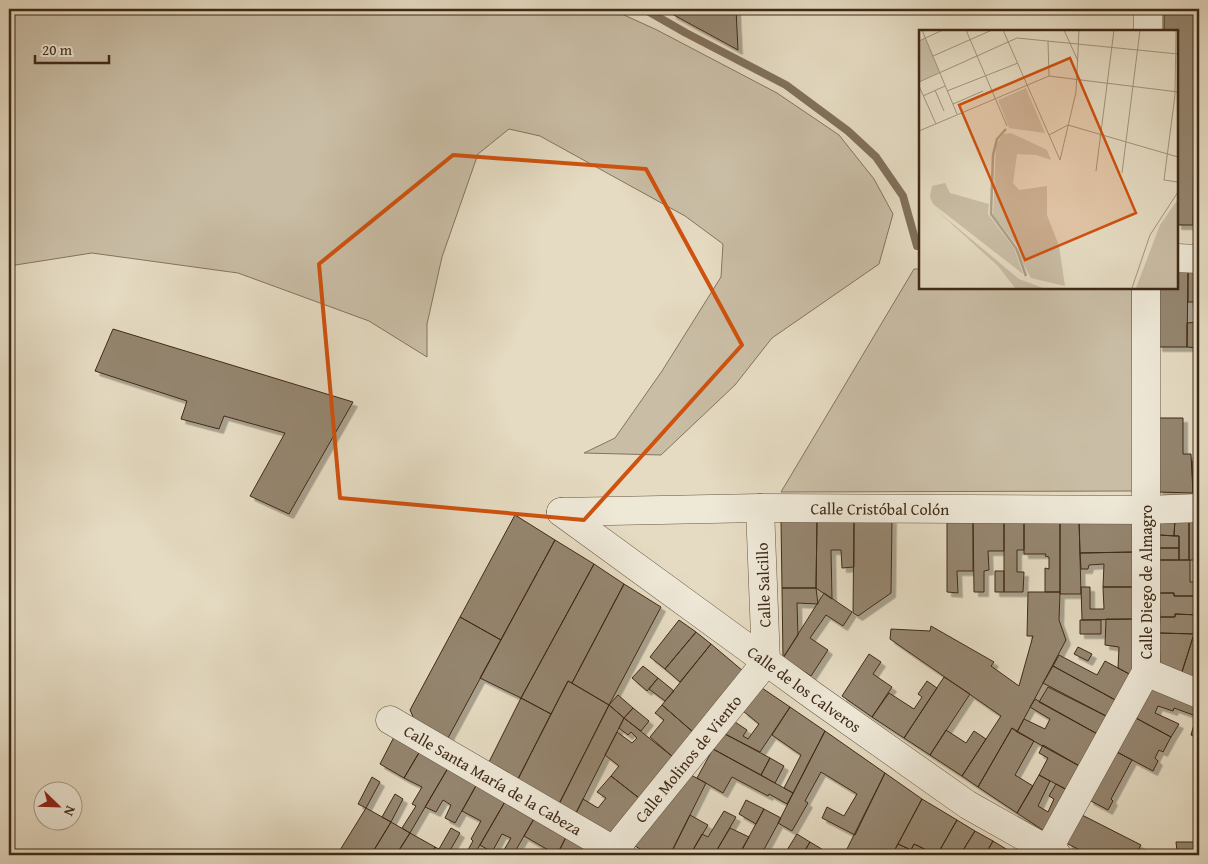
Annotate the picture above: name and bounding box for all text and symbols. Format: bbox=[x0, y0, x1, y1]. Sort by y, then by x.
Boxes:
inset map bbox=[919, 30, 1178, 289]
scale bar bbox=[35, 32, 109, 64]
text: 20 m bbox=[42, 39, 73, 60]
street label: Calle Cristóbal Colón bbox=[811, 496, 949, 521]
street label: Calle Diego de Almagro bbox=[1134, 505, 1158, 659]
street label: Calle Salcillo bbox=[750, 542, 776, 628]
street label: Calle de los Calveros bbox=[743, 640, 866, 738]
street label: Calle Molinos de Viento bbox=[629, 689, 747, 828]
street label: Calle Santa María de la Cabeza bbox=[399, 719, 587, 841]
north arrow bbox=[32, 782, 82, 832]
text: N bbox=[59, 803, 81, 820]

